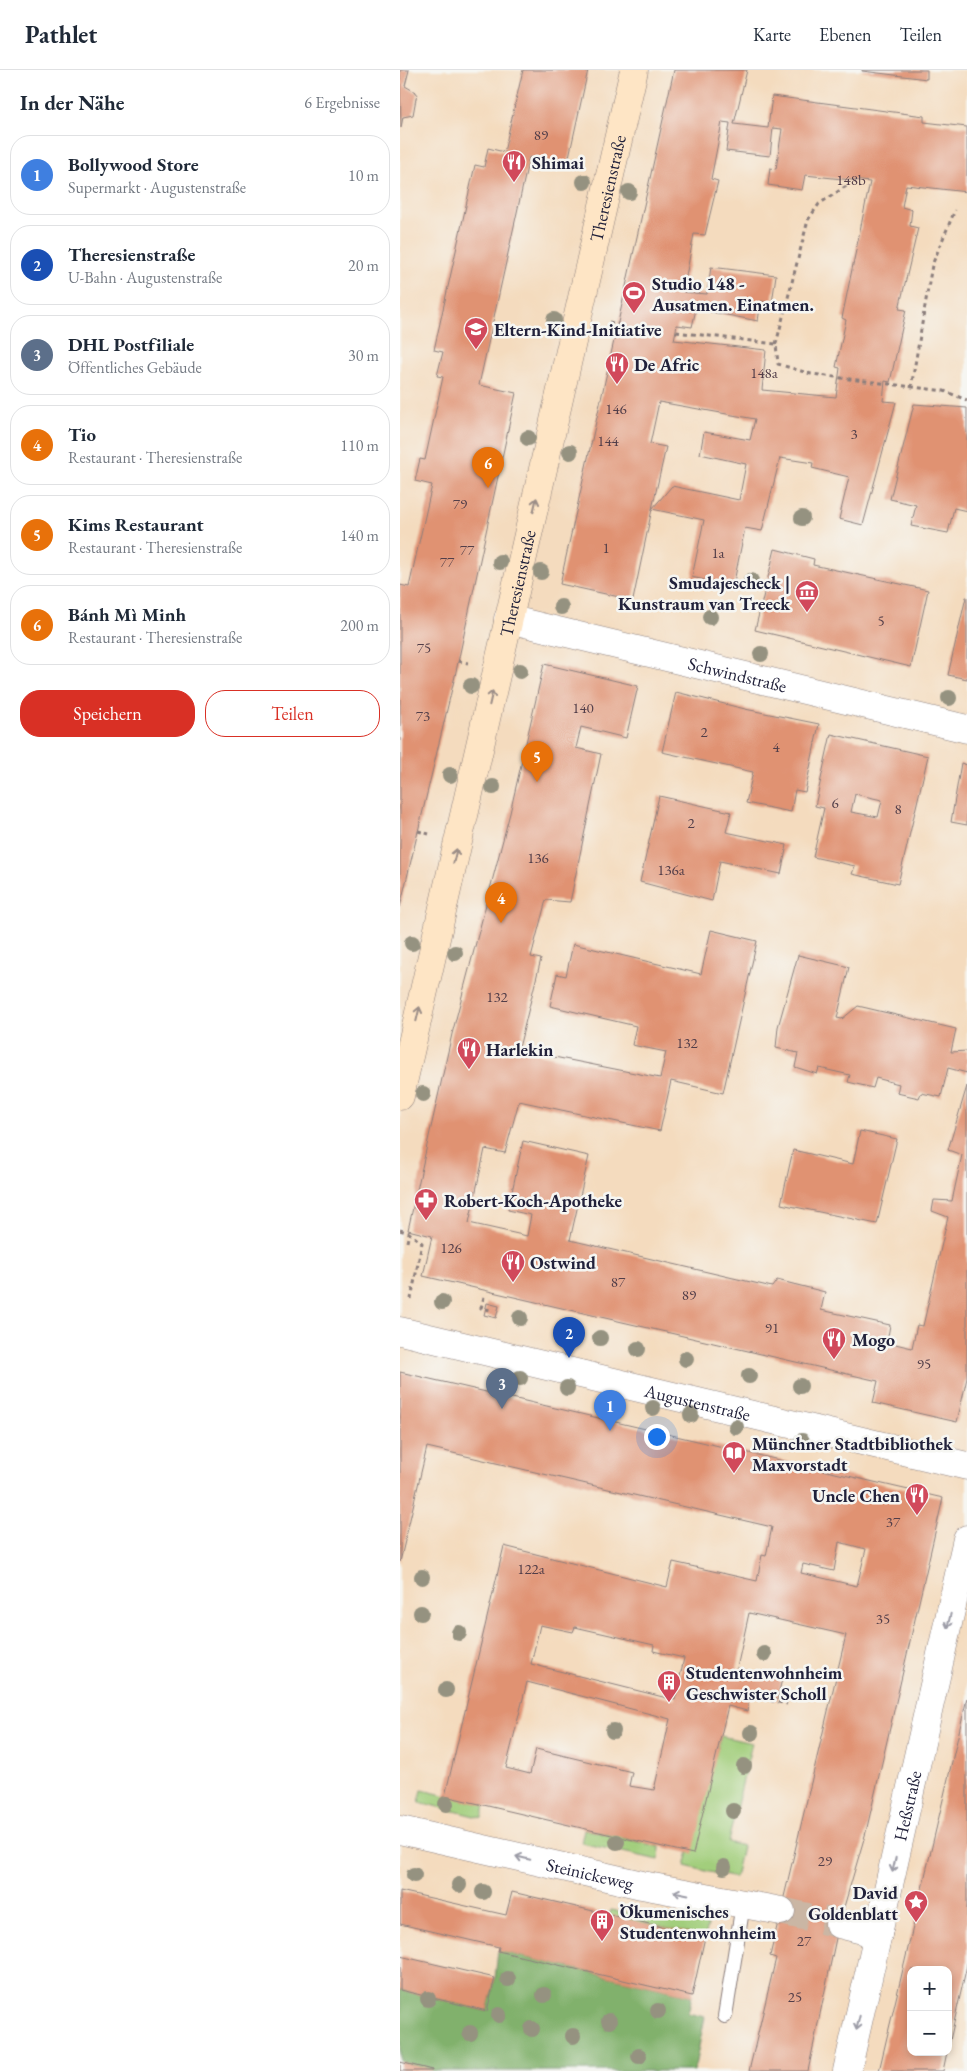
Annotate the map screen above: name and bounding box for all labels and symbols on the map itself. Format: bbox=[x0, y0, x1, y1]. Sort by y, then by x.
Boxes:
house number: 89 bbox=[534, 125, 548, 144]
street label: Theresienstraße bbox=[584, 133, 630, 244]
restaurant icon: Shimai bbox=[501, 149, 527, 183]
place label: Shimai bbox=[532, 151, 585, 174]
house number: 148b bbox=[836, 170, 866, 189]
place label: Studio 148 - Ausatmen. Einatmen. bbox=[651, 272, 814, 316]
sports icon: Studio 148 - Ausatmen. Einatmen. bbox=[621, 280, 647, 314]
school or university icon: Eltern-Kind-Initiative bbox=[463, 316, 489, 350]
place label: Eltern-Kind-Initiative bbox=[494, 318, 662, 341]
restaurant icon: De Afric bbox=[604, 351, 630, 385]
place label: De Afric bbox=[634, 353, 700, 376]
house number: 148a bbox=[750, 363, 778, 382]
house number: 146 bbox=[605, 399, 627, 418]
house number: 3 bbox=[850, 424, 858, 443]
house number: 144 bbox=[597, 431, 620, 450]
pin: 6 bbox=[472, 447, 504, 488]
house number: 79 bbox=[453, 494, 467, 513]
one-way arrow bbox=[531, 497, 540, 513]
street label: Theresienstraße bbox=[494, 527, 540, 639]
house number: 1 bbox=[602, 538, 610, 557]
house number: 77 bbox=[460, 540, 475, 559]
house number: 1a bbox=[711, 543, 725, 562]
house number: 77 bbox=[440, 552, 455, 571]
place label: Smudajescheck | Kunstraum van Treeck bbox=[618, 571, 791, 615]
museum icon: Smudajescheck | Kunstraum van Treeck bbox=[794, 579, 820, 613]
house number: 5 bbox=[877, 611, 885, 630]
house number: 75 bbox=[417, 638, 431, 657]
street label: Schwindstraße bbox=[686, 651, 789, 697]
one-way arrow bbox=[487, 690, 496, 706]
house number: 140 bbox=[572, 698, 594, 717]
house number: 73 bbox=[416, 706, 430, 725]
house number: 2 bbox=[700, 722, 708, 741]
house number: 4 bbox=[772, 737, 780, 756]
pin: 5 bbox=[521, 741, 553, 782]
house number: 6 bbox=[831, 793, 839, 812]
house number: 8 bbox=[894, 799, 902, 818]
house number: 2 bbox=[687, 813, 695, 832]
one-way arrow bbox=[450, 848, 460, 864]
house number: 136 bbox=[527, 848, 549, 867]
house number: 136a bbox=[657, 860, 685, 879]
pin: 4 bbox=[485, 882, 517, 923]
house number: 132 bbox=[486, 987, 509, 1006]
one-way arrow bbox=[414, 1007, 424, 1023]
house number: 132 bbox=[676, 1033, 699, 1052]
restaurant icon: Harlekin bbox=[456, 1036, 482, 1070]
place label: Harlekin bbox=[486, 1038, 553, 1061]
pharmacy icon: Robert-Koch-Apotheke bbox=[413, 1187, 439, 1221]
place label: Robert-Koch-Apotheke bbox=[444, 1189, 622, 1212]
house number: 126 bbox=[440, 1238, 462, 1257]
restaurant icon: Ostwind bbox=[500, 1249, 526, 1283]
place label: Ostwind bbox=[530, 1251, 596, 1274]
house number: 87 bbox=[611, 1272, 626, 1291]
house number: 89 bbox=[682, 1285, 696, 1304]
pin: 2 bbox=[553, 1317, 585, 1358]
house number: 91 bbox=[765, 1318, 779, 1337]
restaurant icon: Mogo bbox=[821, 1326, 847, 1360]
place label: Mogo bbox=[852, 1328, 895, 1351]
house number: 95 bbox=[917, 1354, 931, 1373]
pin: 3 bbox=[486, 1368, 518, 1409]
street label: Augustenstraße bbox=[641, 1378, 753, 1426]
pin: 1 bbox=[594, 1390, 626, 1431]
your location bbox=[644, 1424, 670, 1450]
place label: Münchner Stadtbibliothek Maxvorstadt bbox=[752, 1432, 954, 1476]
library icon: Münchner Stadtbibliothek Maxvorstadt bbox=[721, 1440, 747, 1474]
restaurant icon: Uncle Chen bbox=[904, 1482, 930, 1516]
place label: Uncle Chen bbox=[812, 1484, 900, 1507]
house number: 37 bbox=[886, 1512, 901, 1531]
house number: 122a bbox=[517, 1559, 545, 1578]
house number: 35 bbox=[876, 1609, 890, 1628]
one-way arrow bbox=[944, 1613, 953, 1629]
place label: Studentenwohnheim Geschwister Scholl bbox=[686, 1661, 843, 1705]
building icon: Studentenwohnheim Geschwister Scholl bbox=[656, 1669, 682, 1703]
street label: Heßstraße bbox=[888, 1768, 926, 1843]
house number: 29 bbox=[818, 1851, 832, 1870]
street label: Steinickeweg bbox=[544, 1852, 636, 1894]
one-way arrow bbox=[515, 1853, 531, 1862]
one-way arrow bbox=[889, 1857, 898, 1873]
place label: David Goldenblatt bbox=[808, 1881, 898, 1925]
one-way arrow bbox=[674, 1887, 690, 1897]
place icon: David Goldenblatt bbox=[903, 1889, 929, 1923]
place label: Ökumenisches Studentenwohnheim bbox=[620, 1900, 777, 1944]
building icon: Ökumenisches Studentenwohnheim bbox=[589, 1908, 615, 1942]
house number: 27 bbox=[797, 1931, 812, 1950]
house number: 25 bbox=[788, 1987, 802, 2006]
one-way arrow bbox=[853, 2015, 862, 2031]

